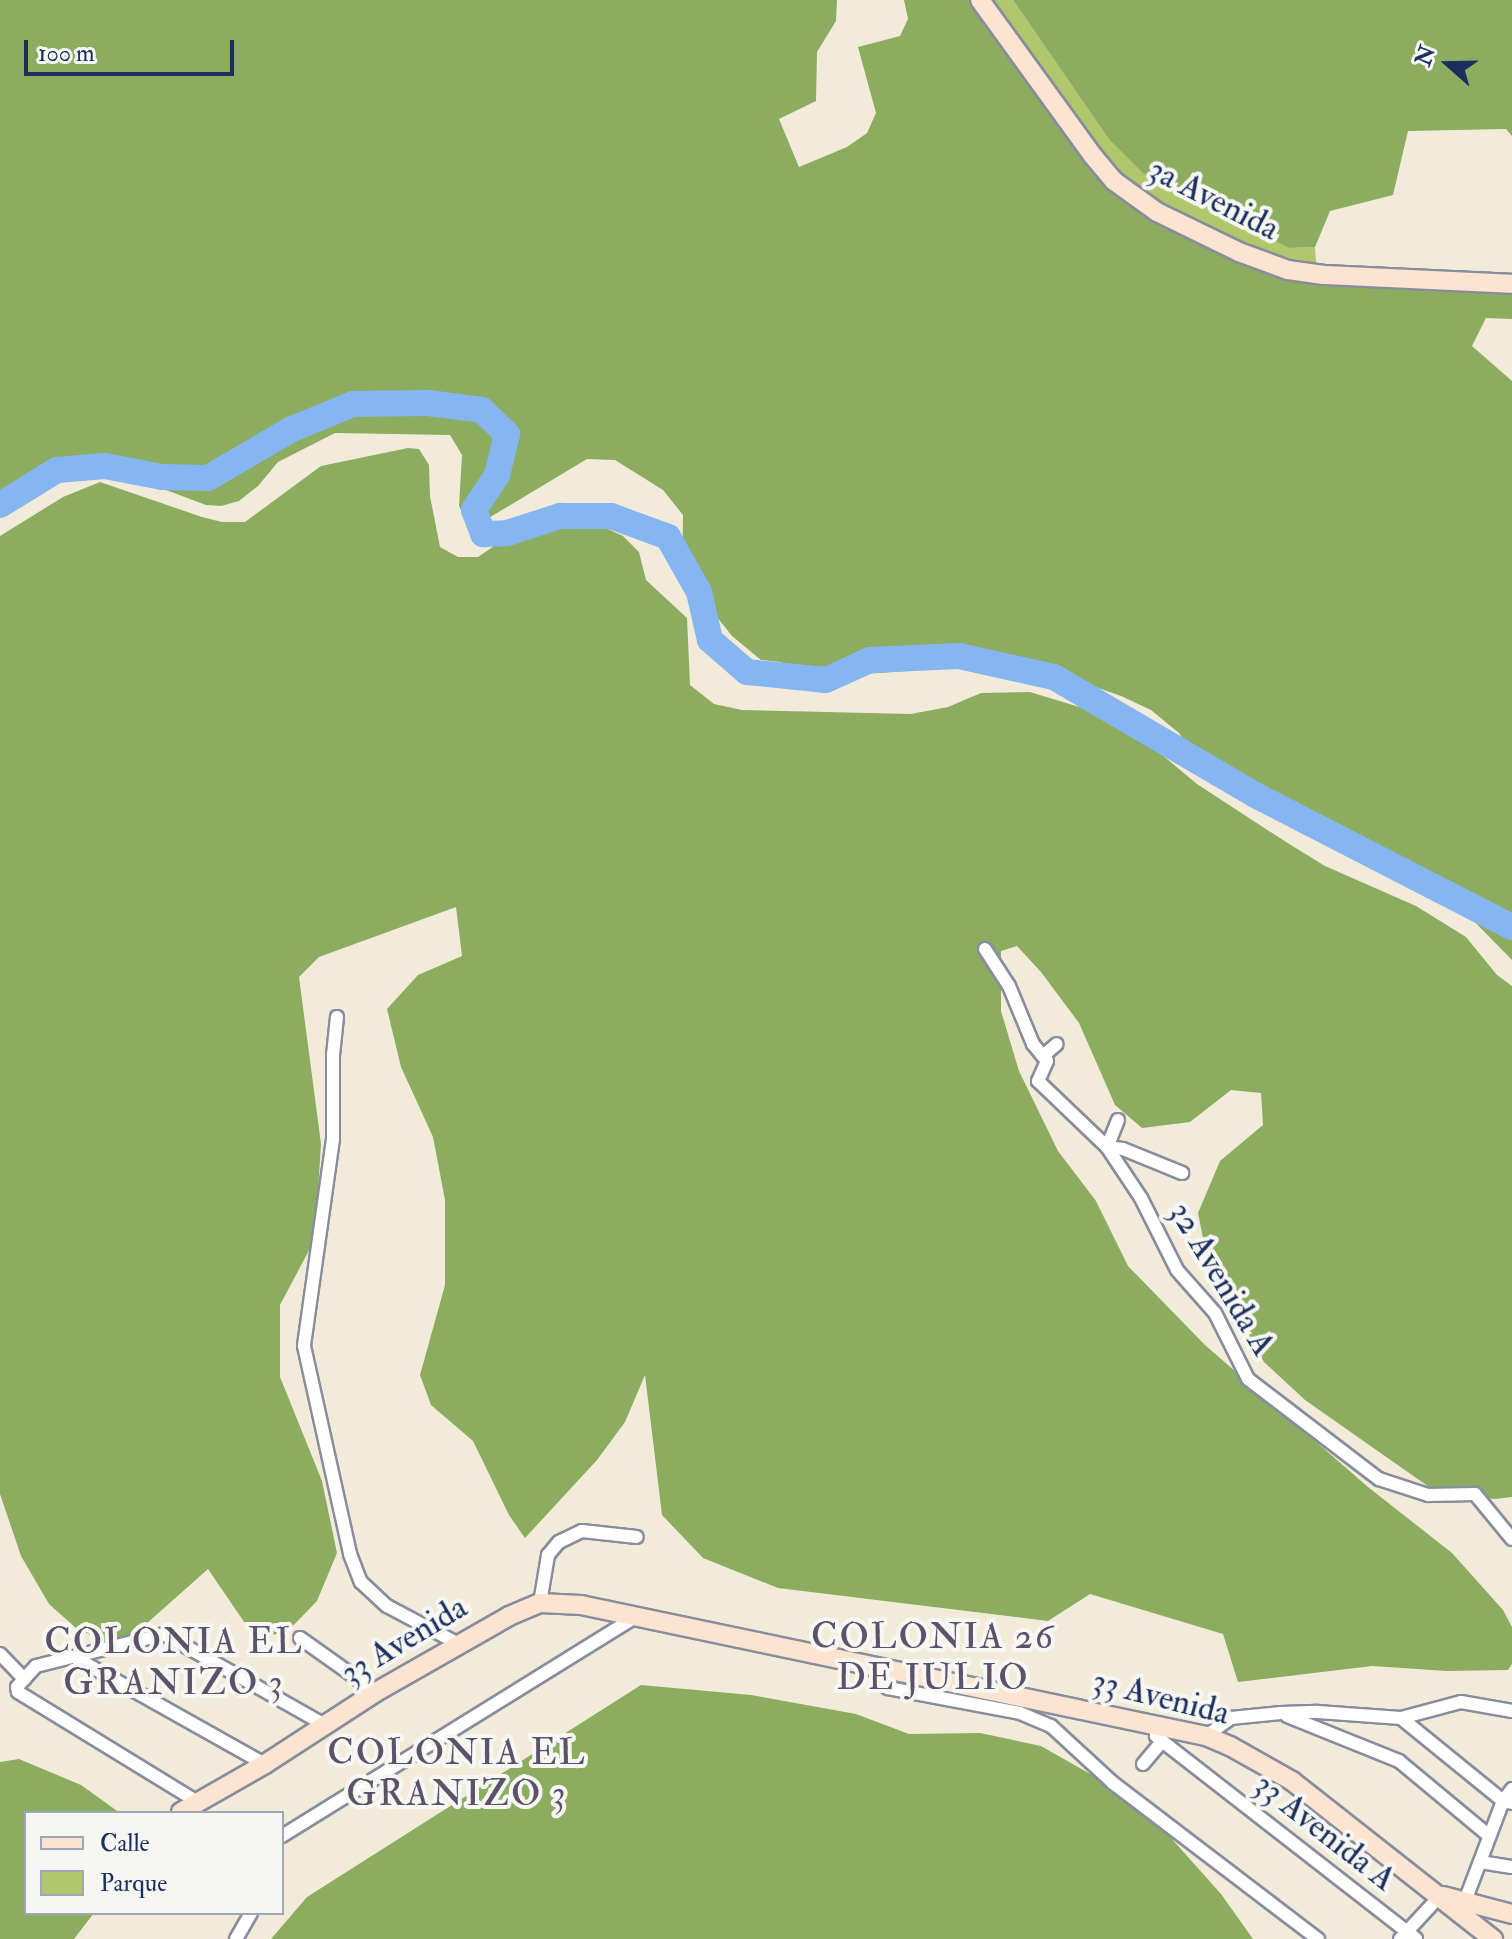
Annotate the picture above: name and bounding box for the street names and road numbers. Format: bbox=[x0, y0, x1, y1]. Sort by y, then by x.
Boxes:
street label: 3a Avenida bbox=[1142, 149, 1286, 249]
street label: 32 Avenida A bbox=[1160, 1194, 1284, 1364]
street label: 33 Avenida bbox=[334, 1587, 474, 1693]
street label: 33 Avenida bbox=[1088, 1660, 1234, 1734]
street label: 33 Avenida A bbox=[1246, 1764, 1404, 1900]

